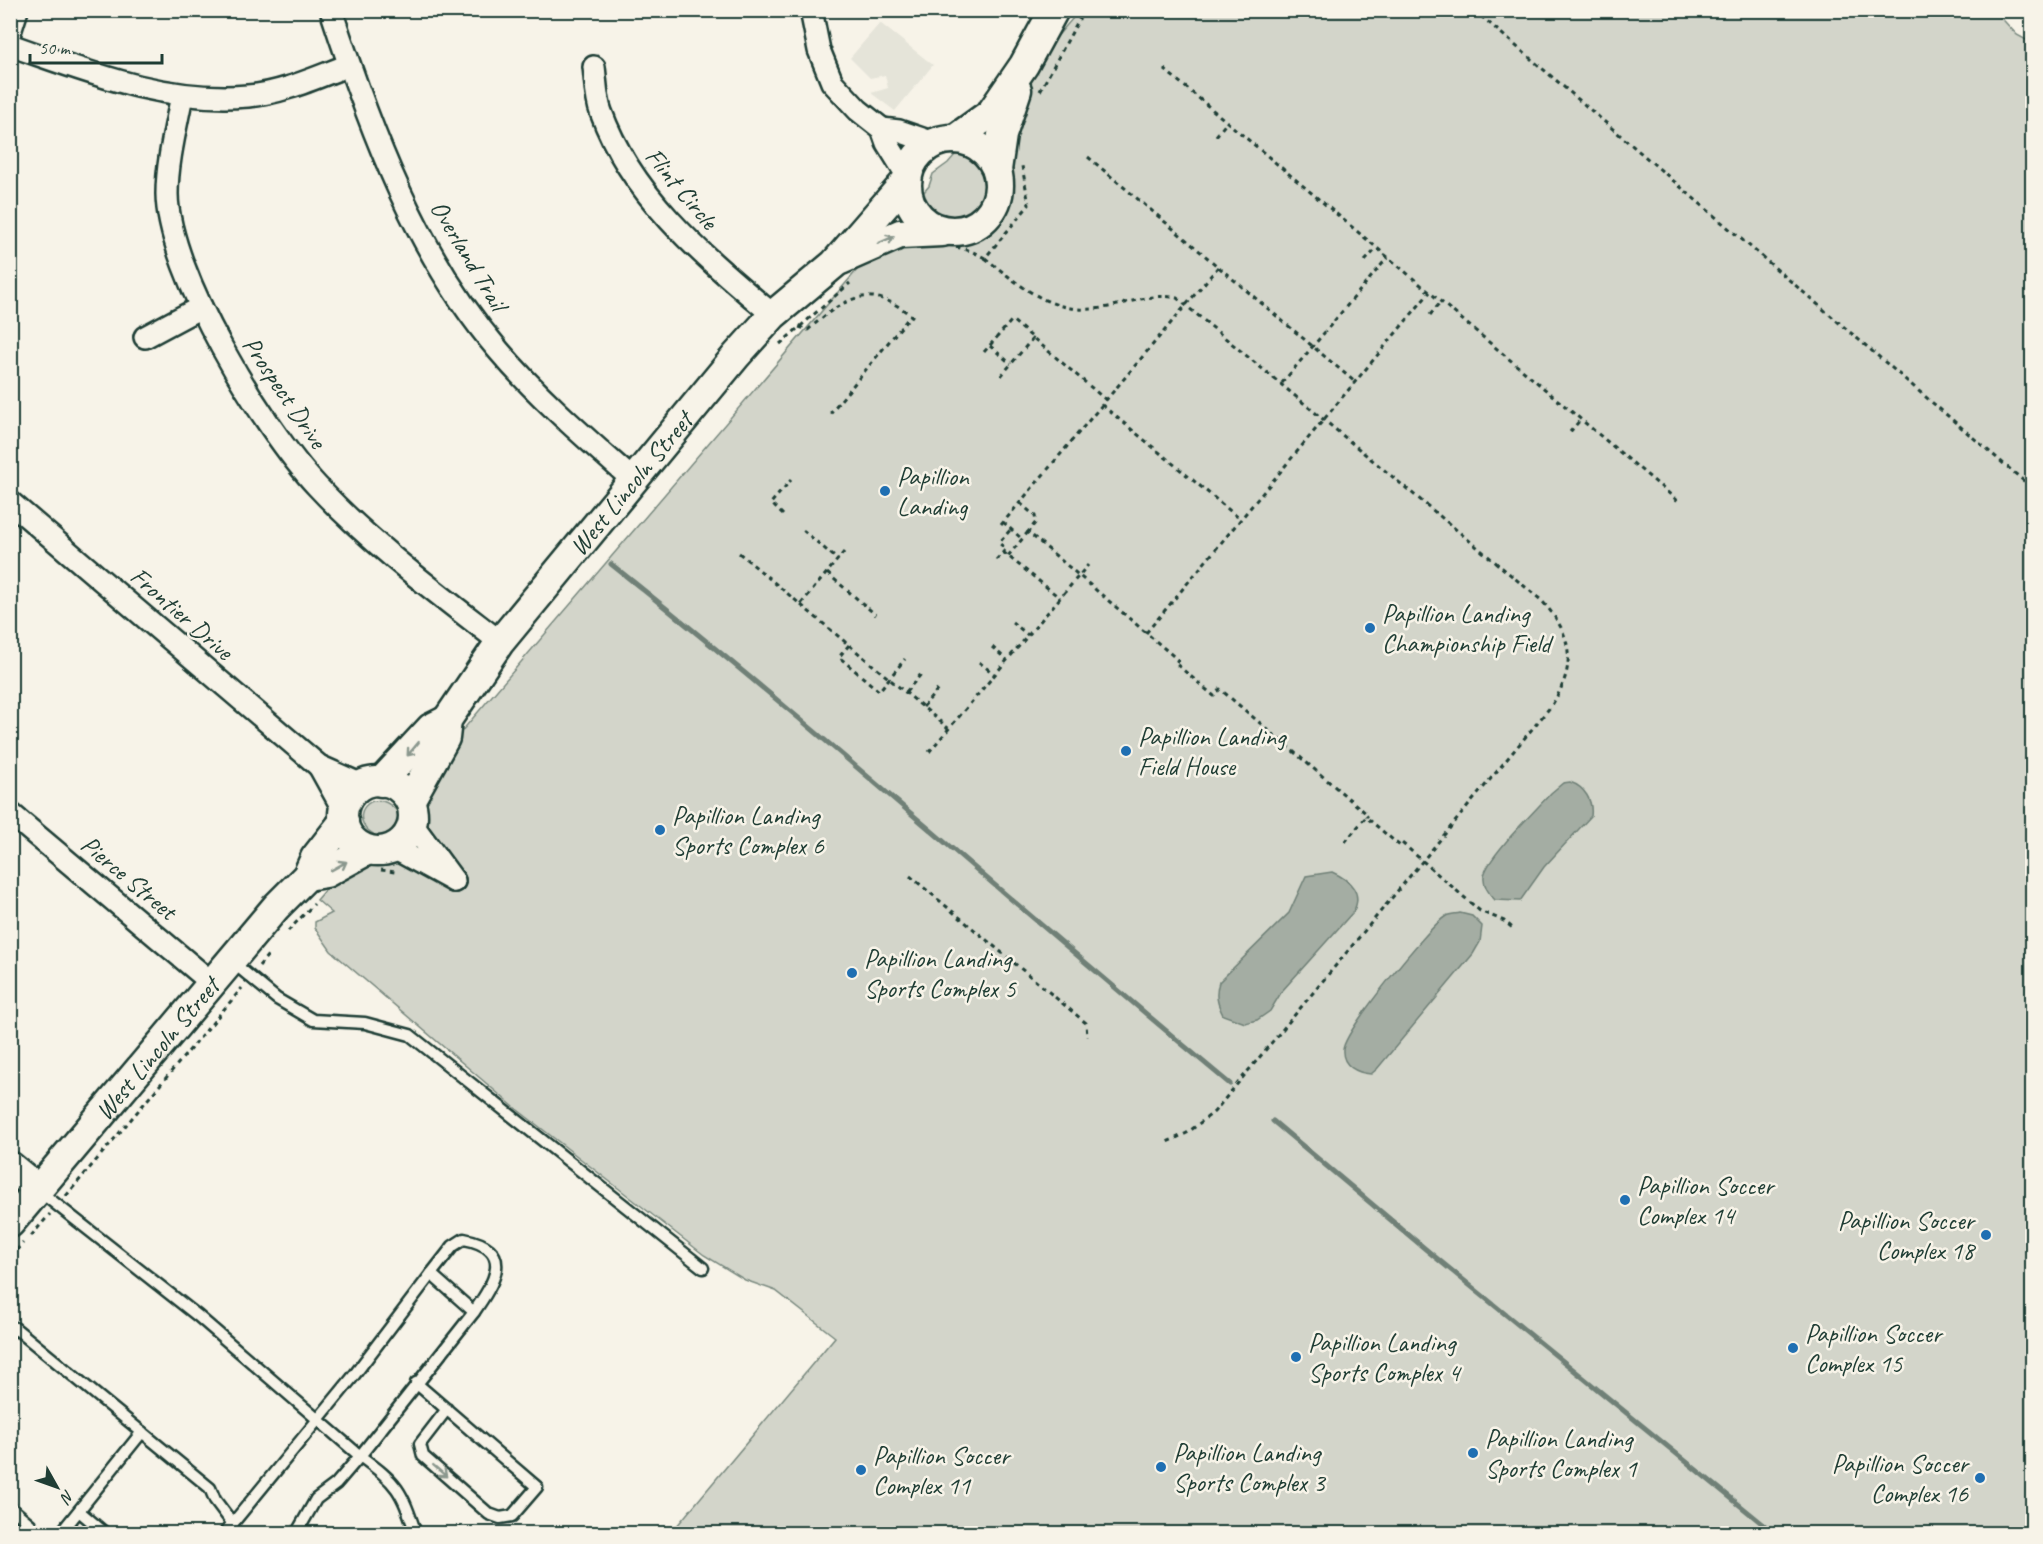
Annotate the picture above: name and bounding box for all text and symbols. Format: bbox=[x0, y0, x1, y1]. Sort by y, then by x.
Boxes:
scale bar bbox=[30, 27, 162, 65]
text: 50 m bbox=[39, 37, 72, 59]
street label: Flint Circle bbox=[638, 141, 726, 237]
street label: Overland Trail bbox=[423, 194, 517, 320]
one-way arrow bbox=[876, 234, 894, 245]
street label: Prospect Drive bbox=[235, 330, 336, 457]
street label: West Lincoln Street bbox=[562, 403, 702, 562]
place label: Papillion Landing bbox=[897, 460, 970, 523]
marker: Papillion Landing bbox=[878, 484, 892, 498]
street label: Frontier Drive bbox=[123, 560, 241, 668]
place label: Papillion Landing Championship Field bbox=[1382, 597, 1554, 660]
marker: Papillion Landing Championship Field bbox=[1363, 621, 1377, 635]
place label: Papillion Landing Field House bbox=[1138, 720, 1287, 783]
one-way arrow bbox=[406, 741, 420, 756]
marker: Papillion Landing Field House bbox=[1119, 744, 1133, 758]
place label: Papillion Landing Sports Complex 6 bbox=[672, 799, 825, 862]
marker: Papillion Landing Sports Complex 6 bbox=[653, 823, 667, 837]
street label: Pierce Street bbox=[74, 828, 185, 929]
one-way arrow bbox=[330, 860, 347, 872]
place label: Papillion Landing Sports Complex 5 bbox=[864, 942, 1017, 1005]
marker: Papillion Landing Sports Complex 5 bbox=[845, 966, 859, 980]
street label: West Lincoln Street bbox=[88, 968, 229, 1127]
place label: Papillion Soccer Complex 14 bbox=[1637, 1169, 1776, 1232]
marker: Papillion Soccer Complex 14 bbox=[1618, 1193, 1632, 1207]
place label: Papillion Soccer Complex 18 bbox=[1838, 1204, 1977, 1267]
marker: Papillion Soccer Complex 18 bbox=[1979, 1228, 1993, 1242]
place label: Papillion Soccer Complex 15 bbox=[1805, 1317, 1944, 1380]
place label: Papillion Landing Sports Complex 4 bbox=[1308, 1326, 1462, 1389]
marker: Papillion Soccer Complex 15 bbox=[1786, 1341, 1800, 1355]
marker: Papillion Landing Sports Complex 4 bbox=[1289, 1350, 1303, 1364]
place label: Papillion Landing Sports Complex 1 bbox=[1485, 1422, 1638, 1485]
place label: Papillion Landing Sports Complex 3 bbox=[1173, 1436, 1327, 1499]
place label: Papillion Soccer Complex 11 bbox=[873, 1439, 1012, 1502]
marker: Papillion Landing Sports Complex 1 bbox=[1466, 1446, 1480, 1460]
place label: Papillion Soccer Complex 16 bbox=[1832, 1447, 1971, 1510]
north arrow bbox=[27, 1457, 87, 1517]
marker: Papillion Landing Sports Complex 3 bbox=[1154, 1460, 1168, 1474]
marker: Papillion Soccer Complex 11 bbox=[854, 1463, 868, 1477]
one-way arrow bbox=[432, 1465, 448, 1478]
marker: Papillion Soccer Complex 16 bbox=[1973, 1471, 1987, 1485]
text: N bbox=[55, 1486, 79, 1509]

